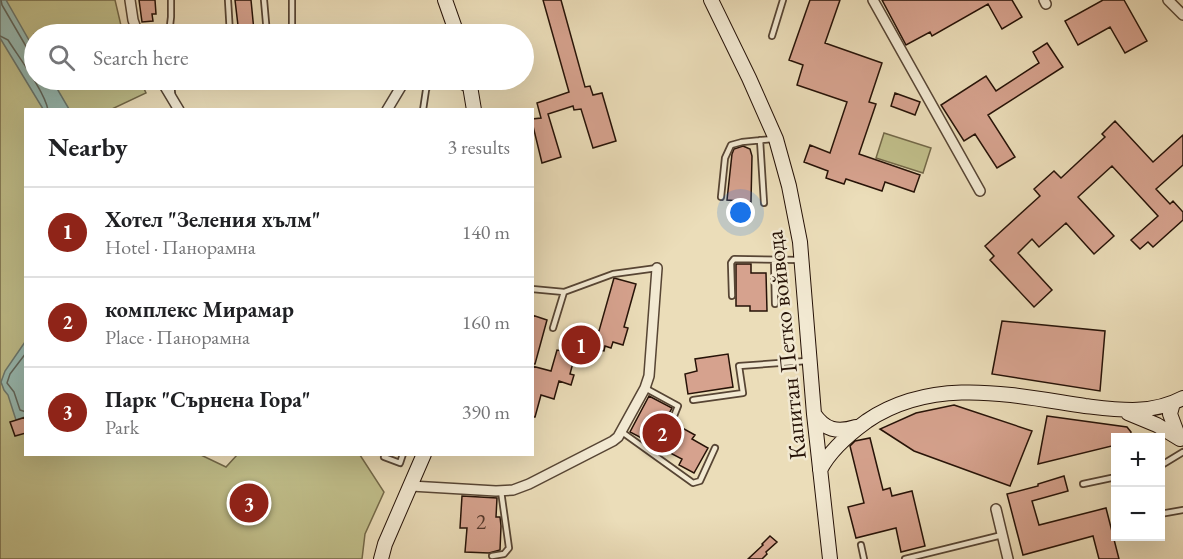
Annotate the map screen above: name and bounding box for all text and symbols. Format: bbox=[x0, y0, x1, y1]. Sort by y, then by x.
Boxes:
search box bbox=[24, 24, 534, 90]
icon: search bbox=[45, 41, 78, 74]
text: Search here bbox=[93, 43, 188, 72]
text: Nearby bbox=[48, 130, 128, 164]
text: 3 results bbox=[447, 134, 510, 160]
your location bbox=[726, 198, 755, 227]
text: Хотел "Зеления хълм" bbox=[105, 205, 320, 234]
text: 1 bbox=[62, 219, 73, 245]
text: 140 m bbox=[462, 219, 510, 245]
street label: Капитан Петко войвода bbox=[758, 228, 813, 461]
text: Hotel · Панорамна bbox=[105, 234, 256, 260]
text: комплекс Мирамар bbox=[105, 295, 294, 324]
text: 2 bbox=[62, 309, 73, 335]
text: 160 m bbox=[462, 309, 510, 335]
pin: 1 bbox=[562, 322, 600, 368]
text: Place · Панорамна bbox=[105, 324, 250, 350]
text: Парк "Сърнена Гора" bbox=[105, 385, 311, 414]
text: 3 bbox=[62, 399, 73, 425]
text: 390 m bbox=[462, 399, 510, 425]
pin: 2 bbox=[642, 410, 682, 456]
text: Park bbox=[105, 414, 139, 440]
map controls bbox=[1111, 433, 1165, 541]
button: + bbox=[1111, 433, 1165, 487]
pin: 3 bbox=[230, 480, 268, 526]
button: − bbox=[1111, 487, 1165, 541]
house number: 2 bbox=[476, 508, 486, 535]

